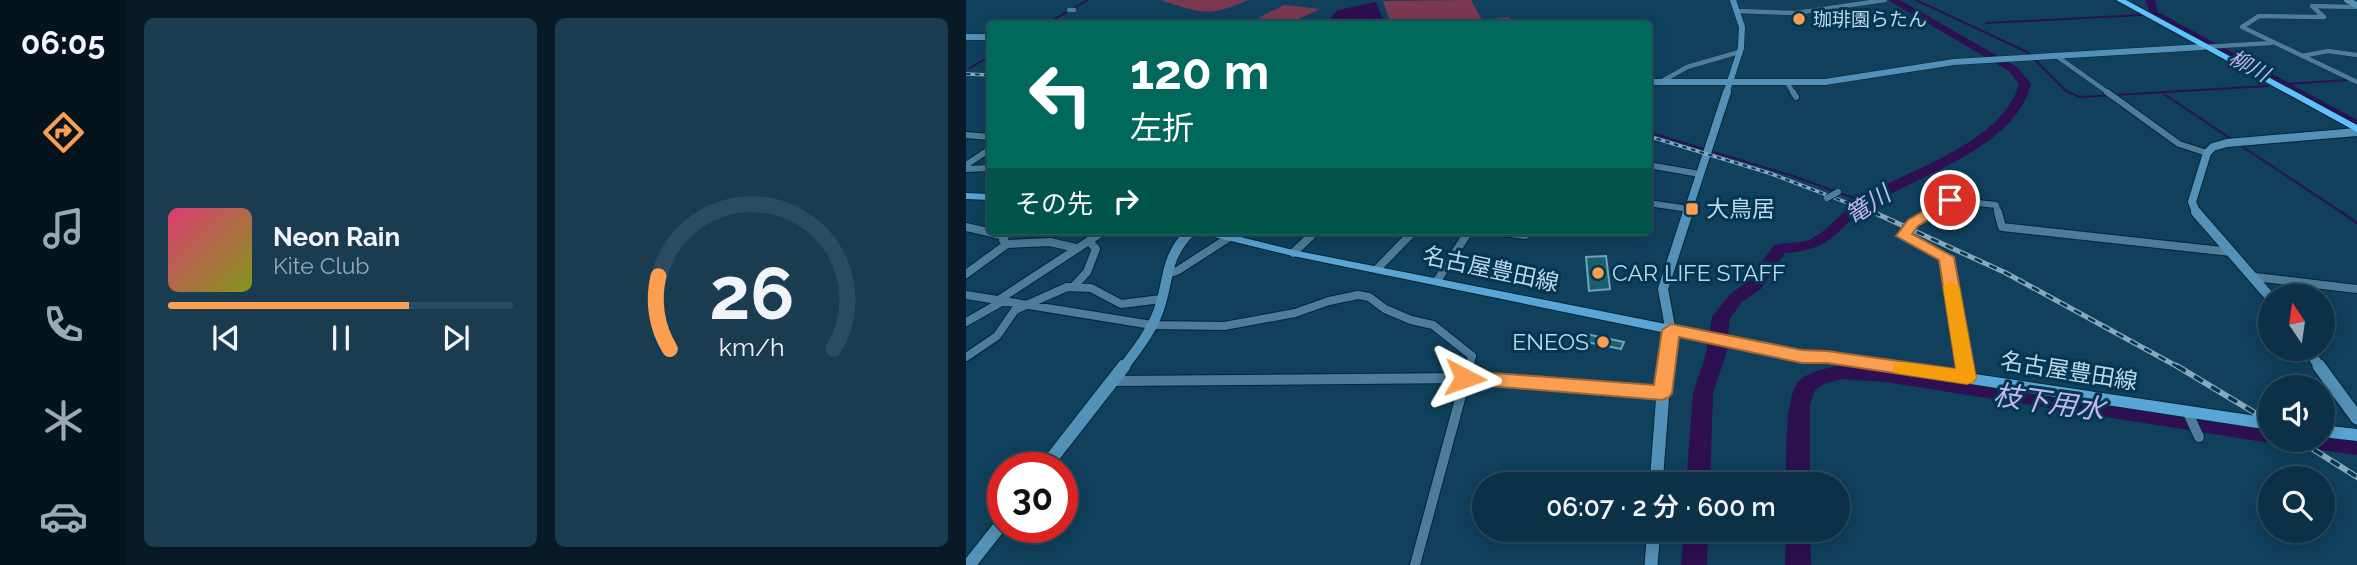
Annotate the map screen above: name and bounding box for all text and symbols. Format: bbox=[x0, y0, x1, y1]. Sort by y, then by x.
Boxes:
place label: 珈琲園らたん bbox=[1813, 8, 1927, 30]
marker: 珈琲園らたん bbox=[1791, 11, 1807, 27]
text: 06:05 bbox=[21, 24, 105, 61]
text: 120 m bbox=[1130, 43, 1269, 100]
water label: 柳川 bbox=[2225, 44, 2275, 88]
icon: left bbox=[1015, 49, 1106, 140]
icon: directions bbox=[39, 108, 88, 157]
text: 左折 bbox=[1130, 109, 1194, 146]
pin bbox=[1920, 170, 1980, 230]
water label: 篭川 bbox=[1840, 177, 1898, 230]
icon: arrive bbox=[1931, 181, 1969, 219]
icon: right bbox=[1107, 182, 1145, 220]
text: その先 bbox=[1015, 189, 1093, 219]
place label: 大鳥居 bbox=[1706, 195, 1775, 222]
marker: 大鳥居 bbox=[1684, 201, 1700, 217]
icon: music bbox=[39, 204, 88, 253]
text: Neon Rain bbox=[273, 222, 400, 252]
street label: 名古屋豊田線 bbox=[1421, 241, 1561, 296]
text: 26 bbox=[709, 251, 794, 336]
text: Kite Club bbox=[273, 252, 370, 279]
place label: CAR LIFE STAFF bbox=[1612, 259, 1786, 286]
marker: CAR LIFE STAFF bbox=[1590, 265, 1606, 281]
north arrow bbox=[2258, 284, 2334, 360]
map controls bbox=[2258, 284, 2335, 543]
icon: phone bbox=[39, 300, 88, 349]
icon: previous bbox=[207, 319, 245, 357]
icon: pause bbox=[322, 319, 360, 357]
icon: next bbox=[437, 319, 475, 357]
place label: ENEOS bbox=[1512, 328, 1589, 355]
text: km/h bbox=[719, 331, 784, 361]
marker: ENEOS bbox=[1595, 334, 1611, 350]
position arrow bbox=[1428, 341, 1502, 415]
street label: 名古屋豊田線 bbox=[1999, 346, 2139, 395]
button: sound bbox=[2258, 375, 2335, 452]
water label: 枝下用水 bbox=[1991, 378, 2110, 427]
icon: climate bbox=[39, 396, 88, 445]
speed limit sign: 30 bbox=[987, 452, 1078, 543]
button: search bbox=[2258, 466, 2335, 543]
icon: car bbox=[39, 492, 88, 541]
text: 06:07 · 2 分 · 600 m bbox=[1546, 492, 1776, 522]

